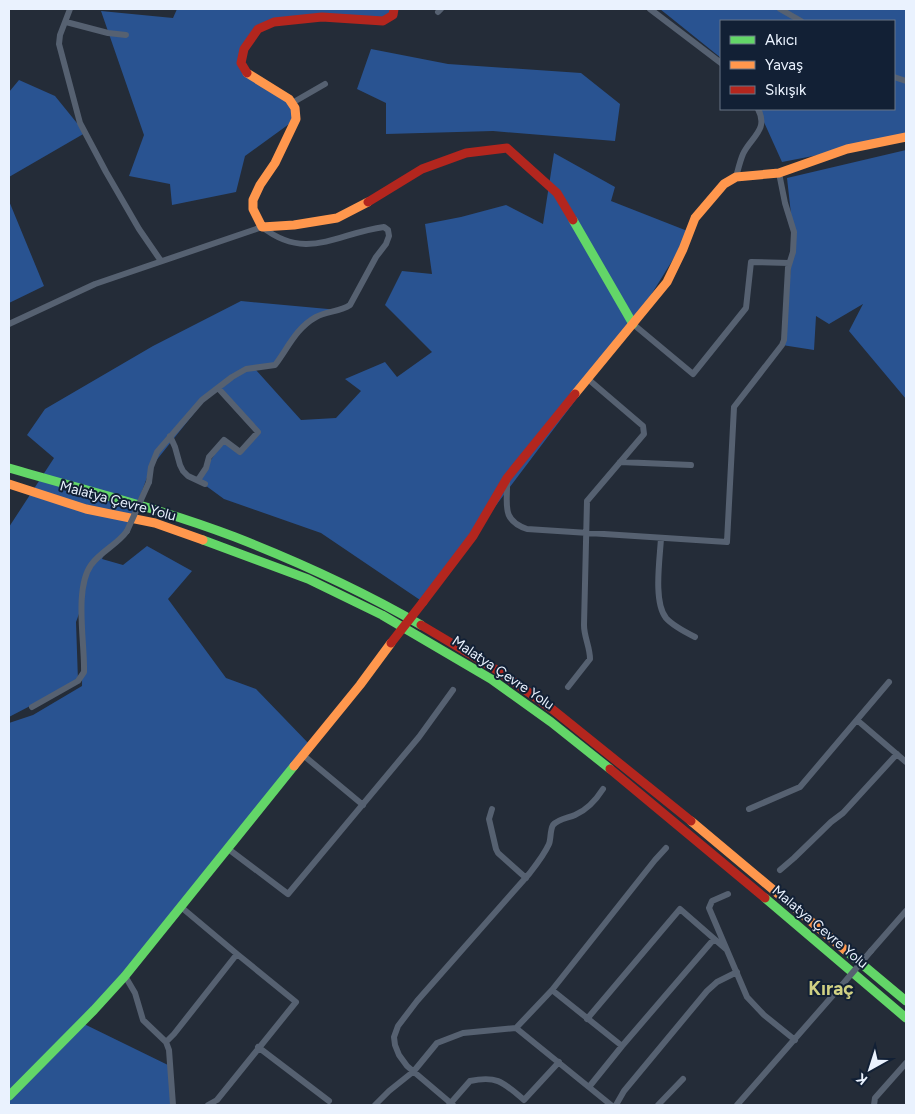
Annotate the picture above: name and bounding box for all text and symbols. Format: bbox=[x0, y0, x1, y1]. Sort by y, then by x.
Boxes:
legend bbox=[720, 20, 895, 110]
text: Akıcı bbox=[765, 31, 798, 49]
text: Yavaş bbox=[765, 56, 803, 74]
text: Sıkışık bbox=[765, 81, 807, 99]
street label: Malatya Çevre Yolu bbox=[58, 477, 178, 525]
street label: Malatya Çevre Yolu bbox=[449, 633, 557, 713]
street label: Malatya Çevre Yolu bbox=[769, 882, 871, 972]
district label: Kıraç bbox=[808, 977, 854, 1000]
north arrow bbox=[845, 1044, 895, 1094]
text: K bbox=[853, 1069, 871, 1088]

